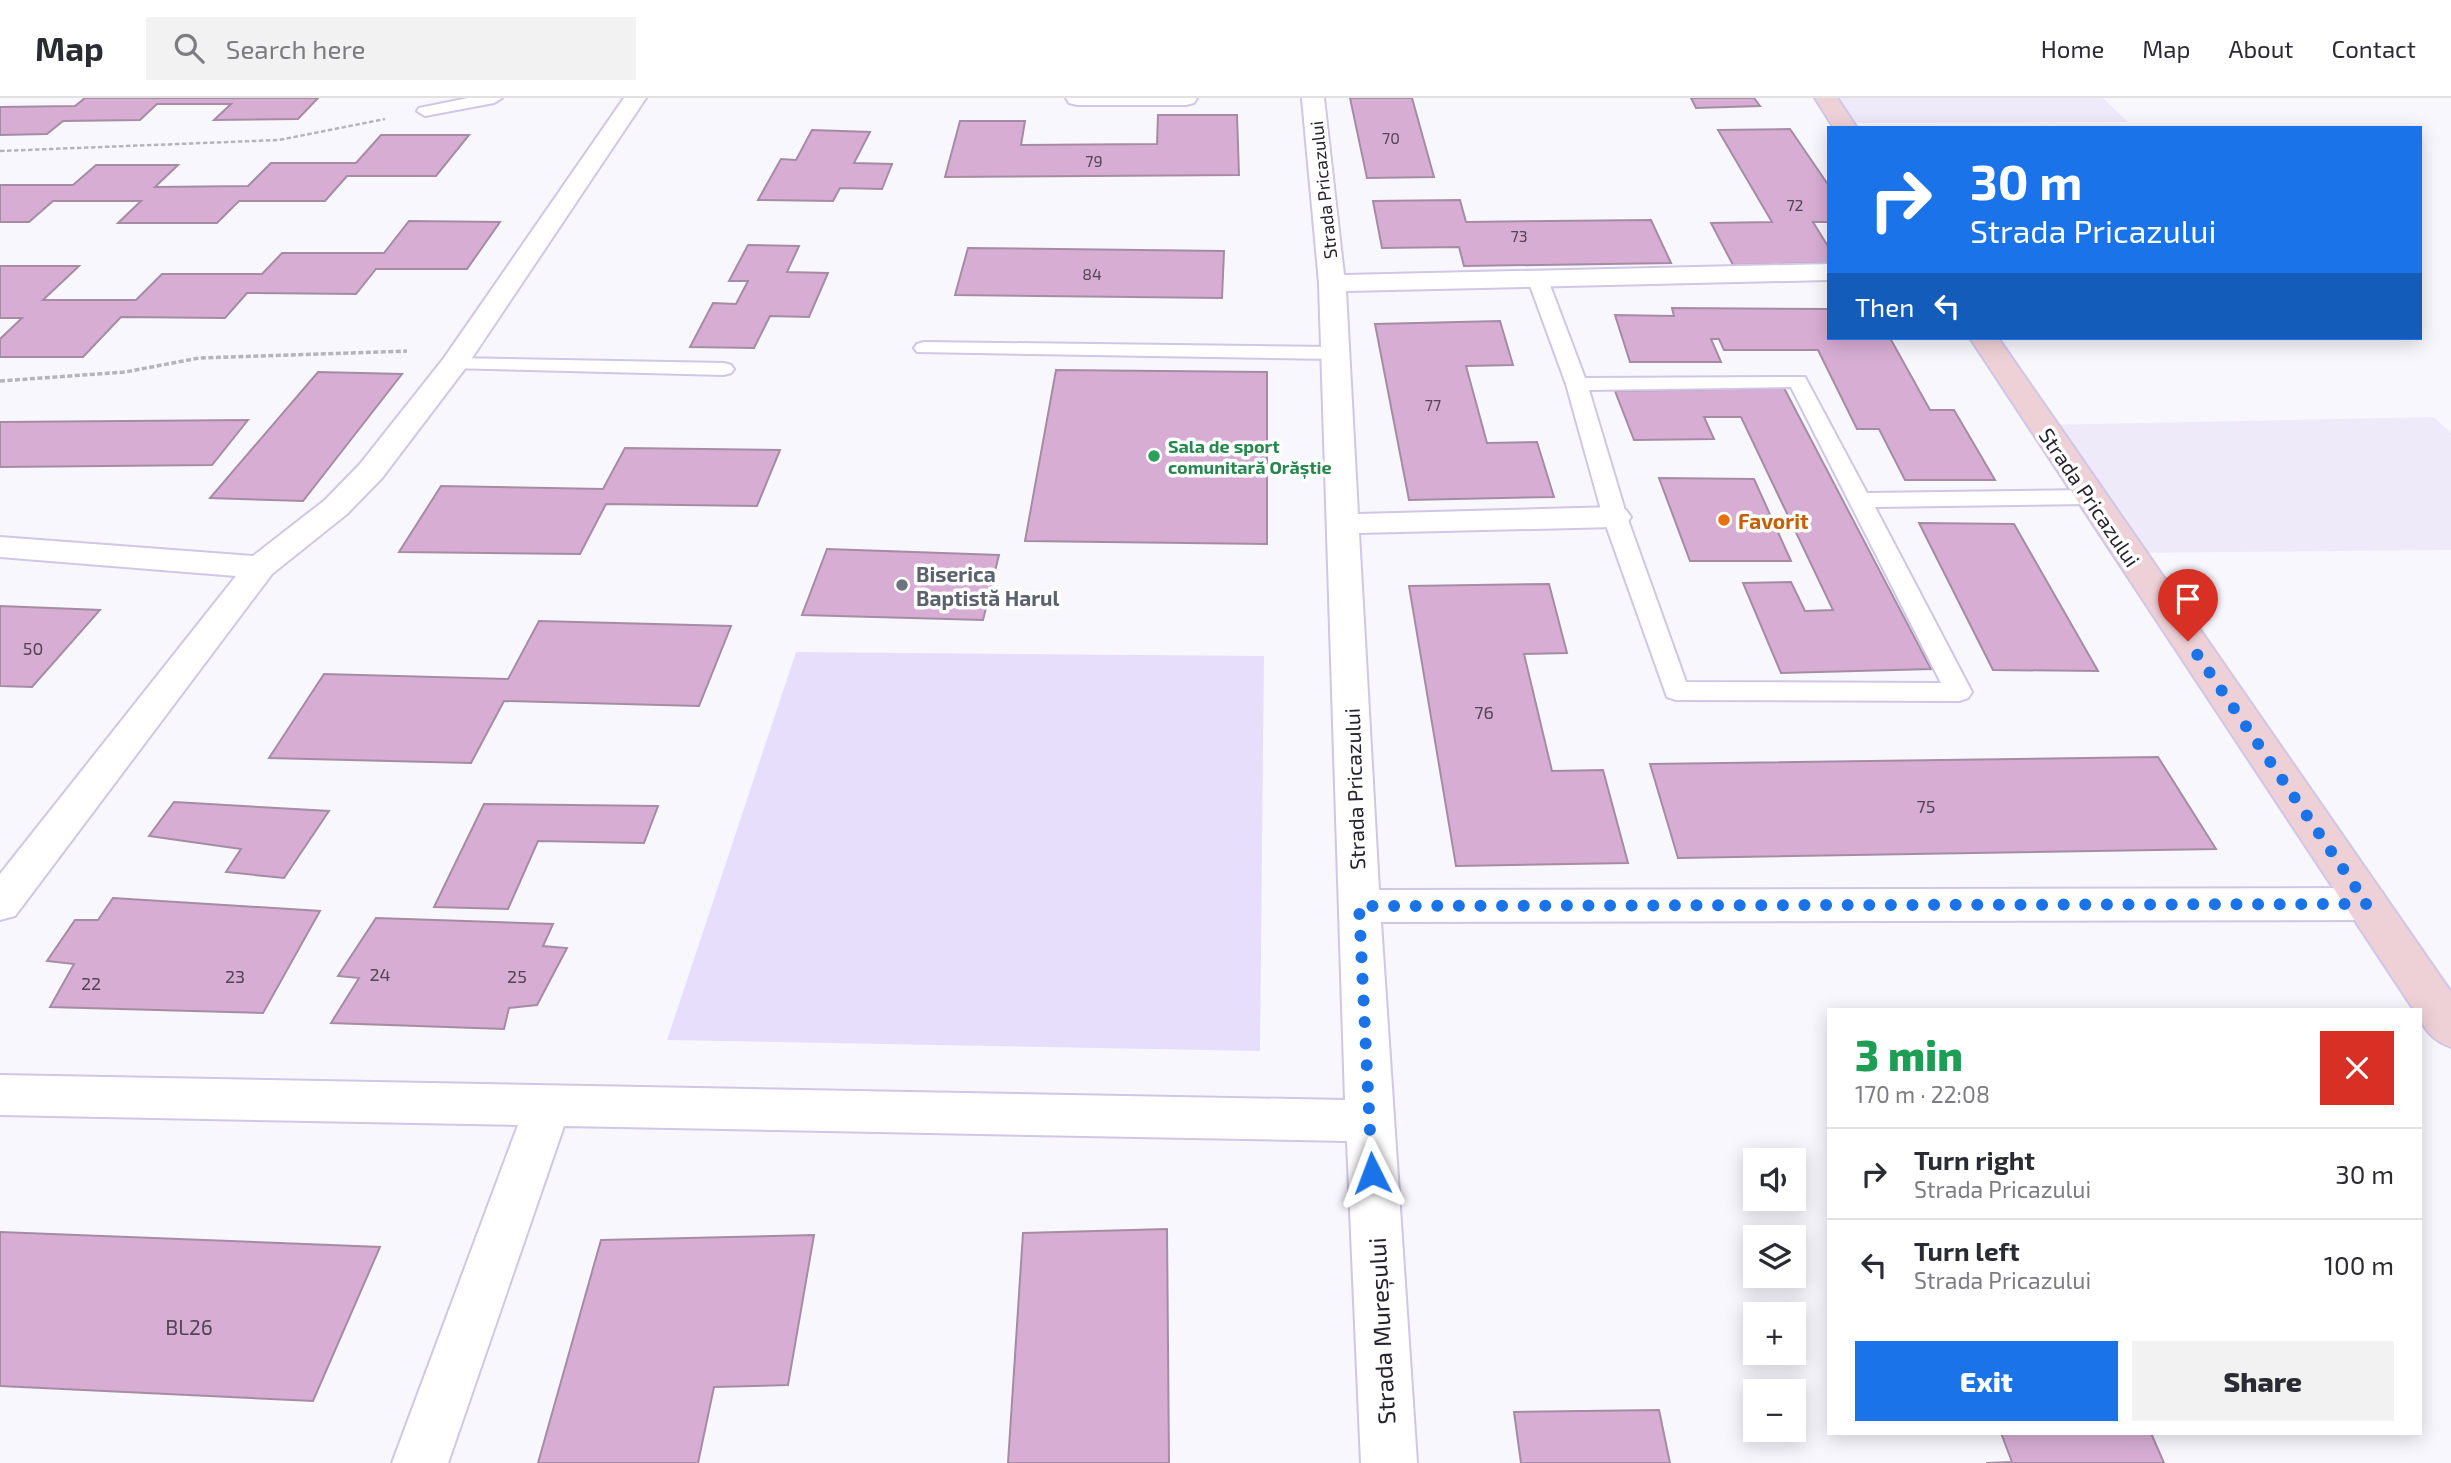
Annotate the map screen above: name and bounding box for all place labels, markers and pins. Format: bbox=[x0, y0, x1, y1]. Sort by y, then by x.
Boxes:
place label: Sala de sport comunitară Orăștie bbox=[1168, 435, 1332, 480]
marker: Sala de sport comunitară Orăștie bbox=[1146, 448, 1162, 464]
place label: Favorit bbox=[1738, 508, 1809, 533]
marker: Favorit bbox=[1716, 512, 1732, 528]
place label: Biserica Baptistă Harul bbox=[916, 561, 1060, 610]
pin bbox=[2158, 569, 2218, 641]
marker: Biserica Baptistă Harul bbox=[894, 577, 910, 593]

